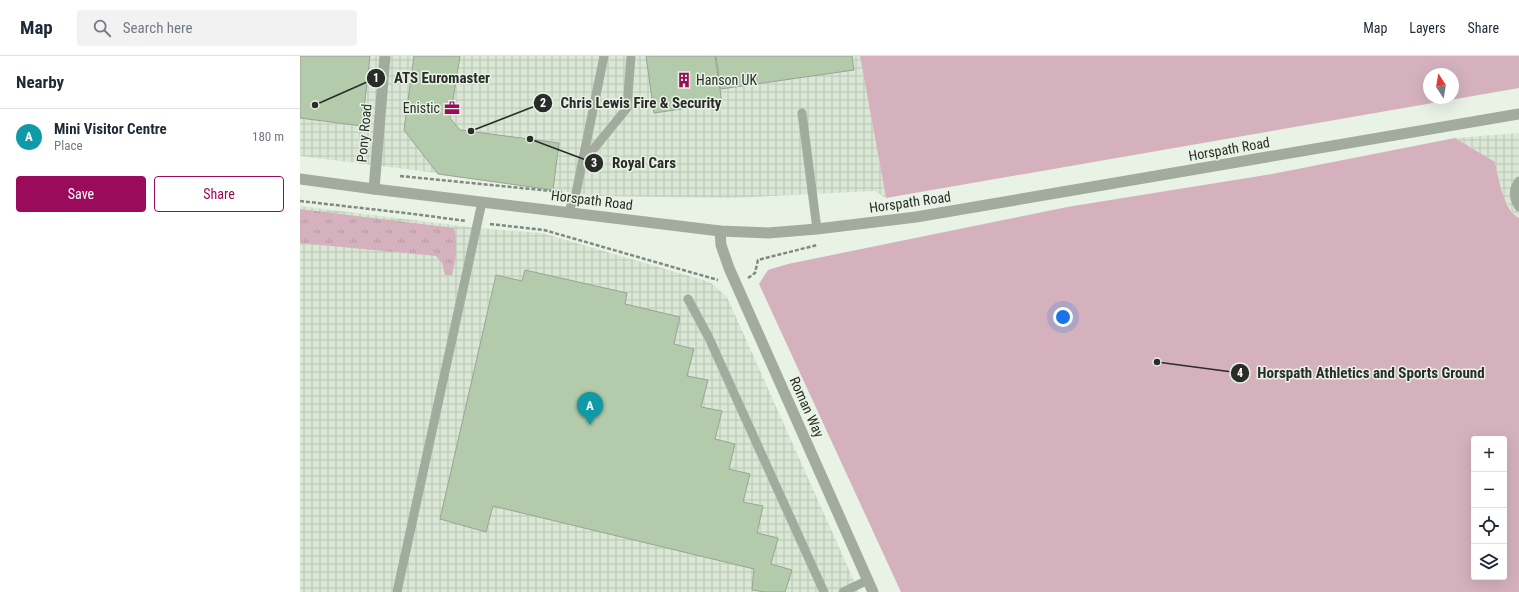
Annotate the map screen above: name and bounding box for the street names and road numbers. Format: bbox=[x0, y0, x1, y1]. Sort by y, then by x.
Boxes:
street label: Pony Road bbox=[353, 103, 375, 163]
street label: Horspath Road bbox=[1187, 134, 1271, 164]
street label: Horspath Road bbox=[550, 187, 634, 213]
street label: Horspath Road bbox=[868, 188, 952, 216]
street label: Roman Way bbox=[787, 374, 828, 440]

